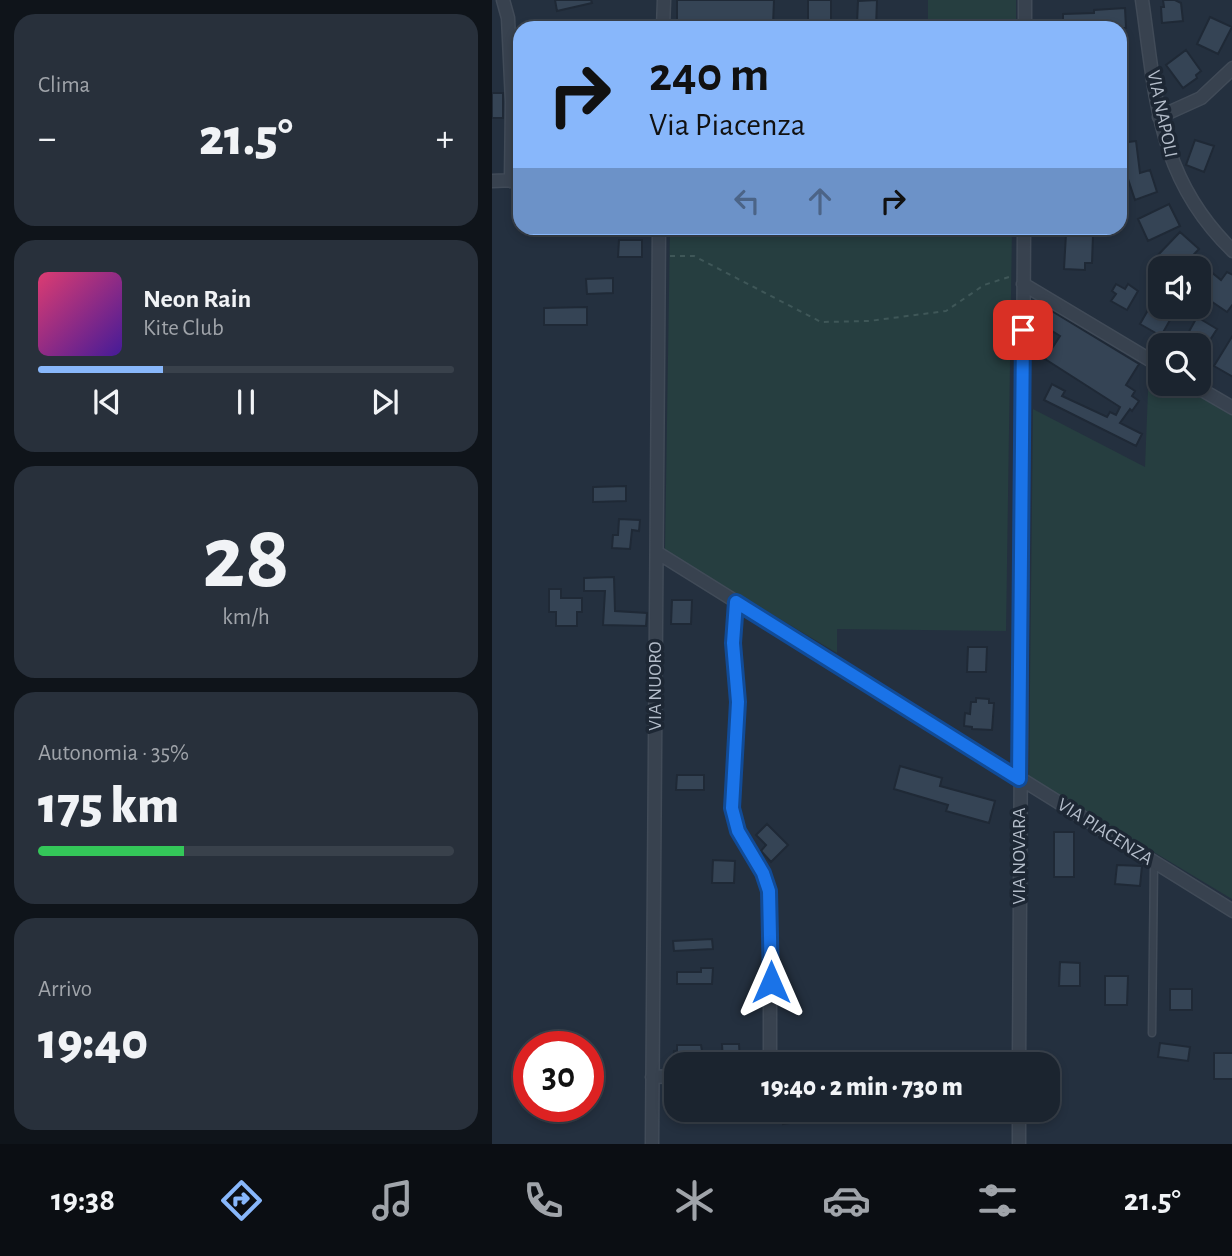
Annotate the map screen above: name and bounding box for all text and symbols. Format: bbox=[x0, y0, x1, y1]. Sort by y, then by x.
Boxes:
icon: right bbox=[534, 49, 625, 140]
text: 240 m bbox=[649, 51, 769, 100]
street label: VIA NAPOLI bbox=[1143, 69, 1181, 159]
text: Clima bbox=[38, 74, 90, 97]
text: Via Piacenza bbox=[649, 109, 806, 141]
text: 21.5° bbox=[199, 112, 293, 164]
text: − bbox=[38, 120, 56, 158]
text: + bbox=[436, 120, 454, 158]
icon: left bbox=[728, 182, 766, 220]
icon: ahead bbox=[801, 182, 839, 220]
icon: right bbox=[874, 182, 912, 220]
map controls bbox=[1148, 256, 1211, 396]
button: sound bbox=[1148, 256, 1211, 319]
text: Neon Rain bbox=[143, 286, 251, 312]
pin bbox=[993, 300, 1053, 360]
icon: arrive bbox=[1004, 311, 1042, 349]
text: Kite Club bbox=[143, 317, 224, 340]
button: search bbox=[1148, 333, 1211, 396]
icon: previous bbox=[88, 383, 126, 421]
icon: pause bbox=[227, 383, 265, 421]
icon: next bbox=[366, 383, 404, 421]
text: 28 bbox=[202, 513, 290, 604]
text: km/h bbox=[222, 606, 270, 629]
street label: VIA NUORO bbox=[646, 641, 665, 731]
text: Autonomia · 35% bbox=[38, 742, 189, 765]
text: 175 km bbox=[38, 780, 179, 832]
street label: VIA PIACENZA bbox=[1054, 795, 1156, 869]
street label: VIA NOVARA bbox=[1010, 807, 1029, 905]
position arrow bbox=[734, 945, 808, 1019]
text: Arrivo bbox=[38, 978, 92, 1001]
text: 19:40 bbox=[38, 1016, 148, 1068]
speed limit sign: 30 bbox=[513, 1031, 604, 1122]
text: 19:40 · 2 min · 730 m bbox=[761, 1074, 963, 1100]
icon: directions bbox=[217, 1176, 266, 1225]
icon: music bbox=[368, 1176, 417, 1225]
icon: phone bbox=[519, 1176, 568, 1225]
icon: climate bbox=[670, 1176, 719, 1225]
icon: car bbox=[822, 1176, 871, 1225]
icon: filters bbox=[973, 1176, 1022, 1225]
text: 19:38 bbox=[51, 1184, 115, 1216]
text: 21.5° bbox=[1124, 1184, 1181, 1216]

